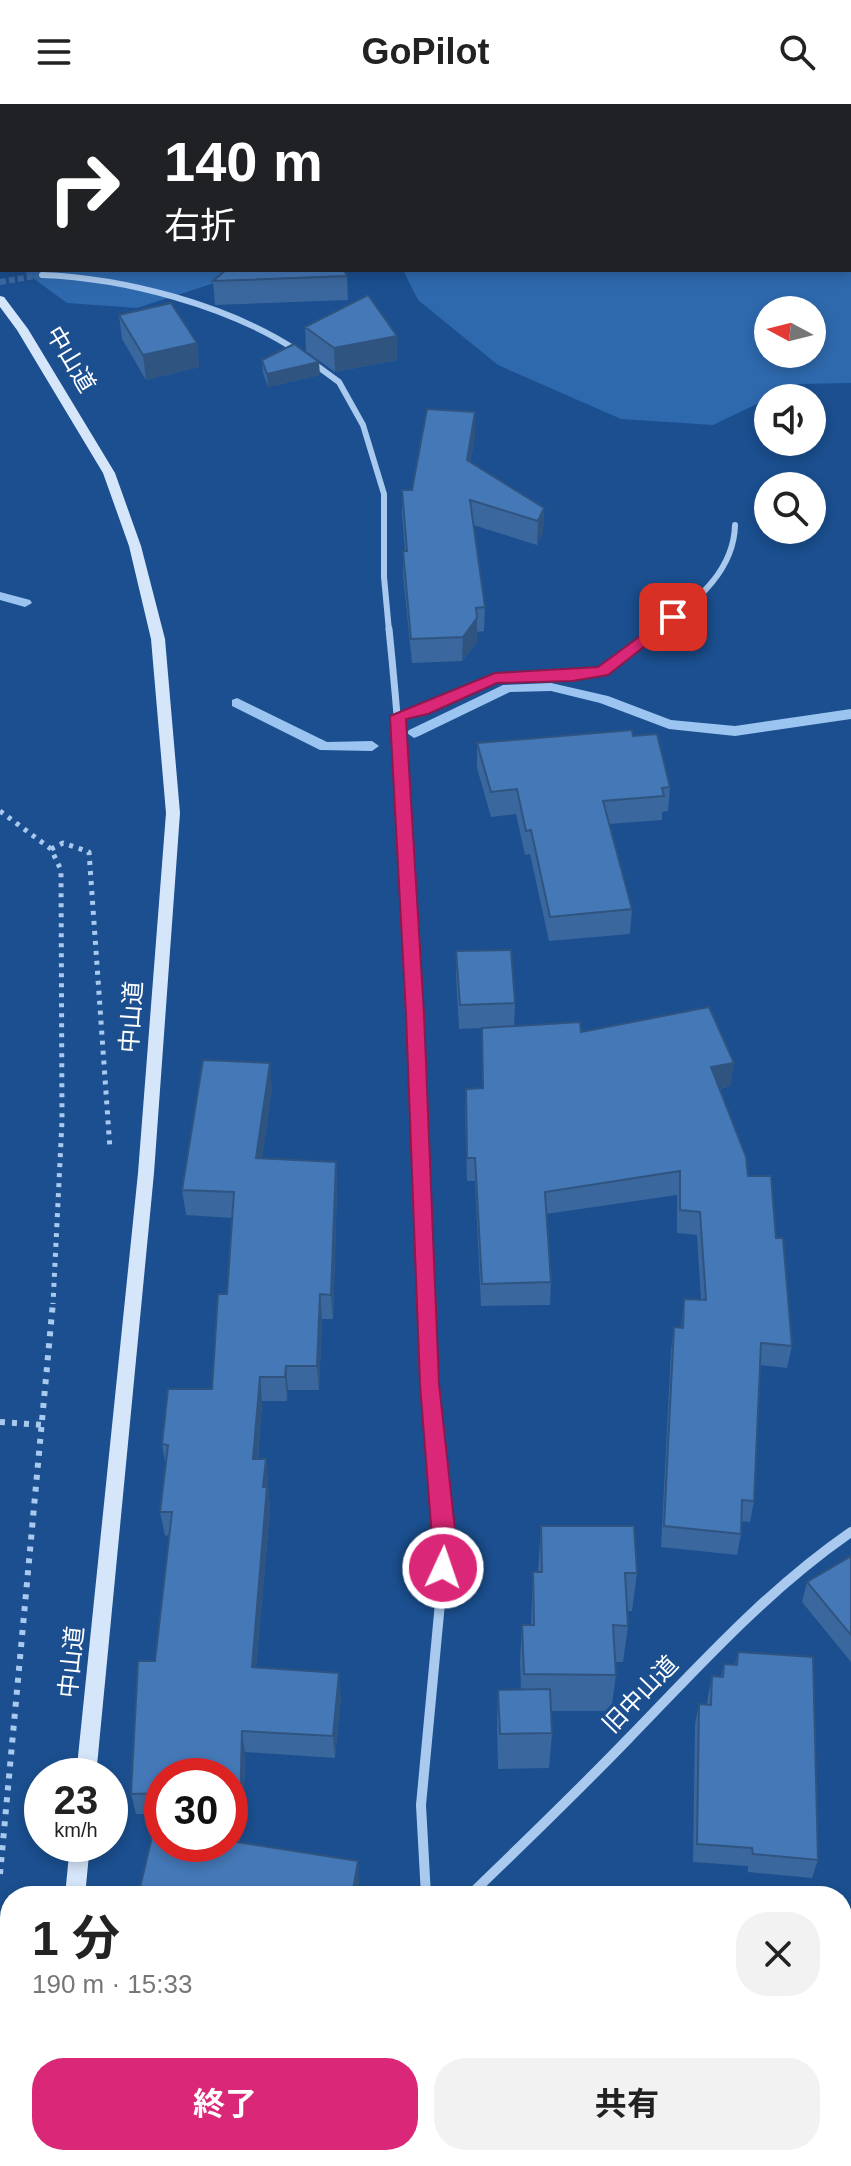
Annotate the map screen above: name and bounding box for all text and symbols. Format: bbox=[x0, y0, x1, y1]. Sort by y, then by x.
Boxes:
icon: menu bbox=[32, 30, 76, 74]
icon: search bbox=[775, 30, 819, 74]
text: GoPilot bbox=[362, 31, 490, 72]
text: 140 m bbox=[164, 130, 323, 193]
icon: right bbox=[32, 136, 136, 240]
text: 右折 bbox=[164, 205, 236, 246]
north arrow bbox=[754, 296, 826, 368]
map controls bbox=[754, 296, 826, 544]
street label: 中山道 bbox=[41, 321, 101, 397]
button: sound bbox=[754, 384, 826, 456]
button: search bbox=[754, 472, 826, 544]
pin bbox=[639, 583, 707, 651]
icon: arrive bbox=[651, 595, 695, 639]
street label: 中山道 bbox=[115, 980, 147, 1054]
position arrow bbox=[401, 1526, 485, 1610]
street label: 中山道 bbox=[54, 1625, 88, 1699]
street label: 旧中山道 bbox=[597, 1650, 683, 1738]
speed limit sign: 30 bbox=[144, 1758, 248, 1862]
text: 23 bbox=[54, 1778, 98, 1822]
text: km/h bbox=[54, 1819, 98, 1841]
text: 1 分 bbox=[32, 1912, 120, 1965]
button: close bbox=[736, 1912, 820, 1996]
text: 190 m · 15:33 bbox=[32, 1969, 192, 1999]
button: 終了 bbox=[32, 2058, 418, 2150]
button: 共有 bbox=[434, 2058, 820, 2150]

